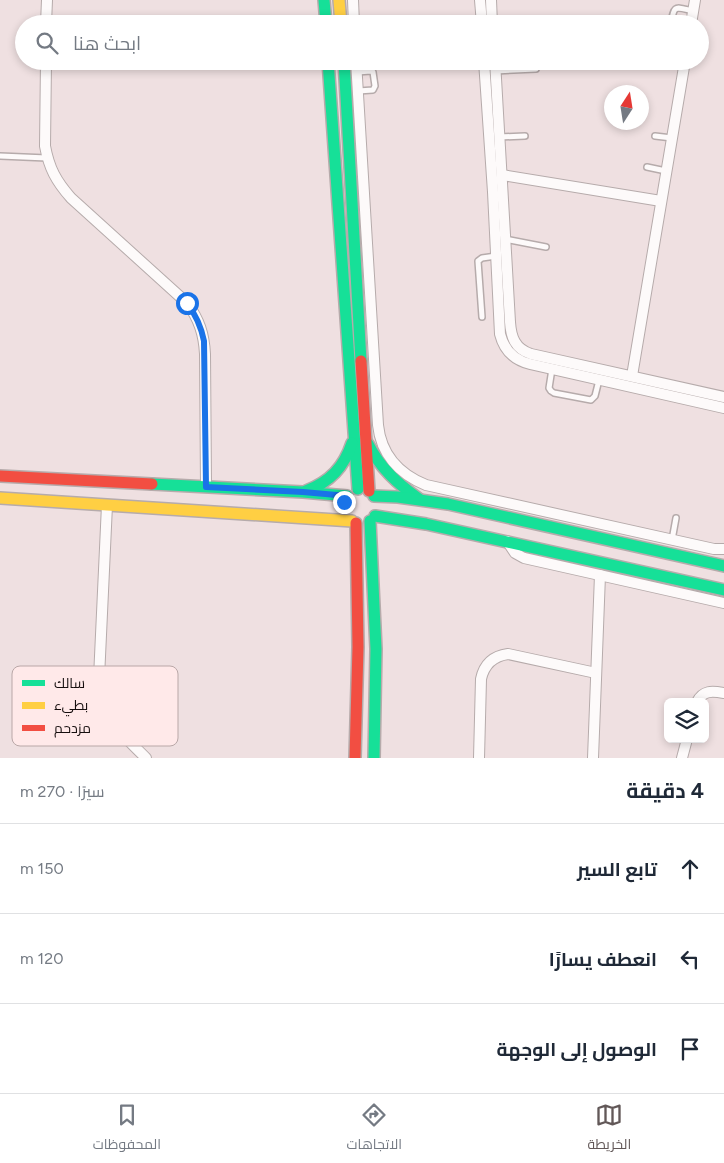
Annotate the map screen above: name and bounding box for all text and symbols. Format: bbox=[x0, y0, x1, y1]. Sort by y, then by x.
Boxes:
search box bbox=[15, 15, 709, 70]
icon: search bbox=[33, 29, 61, 57]
text: ابحث هنا bbox=[73, 32, 141, 55]
north arrow bbox=[604, 85, 649, 130]
route start bbox=[176, 292, 199, 315]
route end bbox=[333, 491, 356, 514]
legend bbox=[12, 666, 178, 746]
text: سالك bbox=[54, 675, 85, 692]
text: بطيء bbox=[54, 697, 88, 717]
map controls bbox=[664, 698, 709, 743]
button: layers bbox=[664, 698, 709, 743]
text: مزدحم bbox=[54, 720, 91, 738]
text: 4 دقيقة bbox=[626, 778, 704, 803]
text: سيرًا · 270 m bbox=[20, 782, 104, 801]
icon: ahead bbox=[676, 855, 704, 883]
text: تابع السير bbox=[577, 858, 657, 881]
text: 150 m bbox=[20, 859, 64, 878]
icon: left bbox=[676, 945, 704, 973]
text: انعطف يسارًا bbox=[549, 948, 657, 971]
text: 120 m bbox=[20, 949, 63, 968]
icon: arrive bbox=[676, 1035, 704, 1063]
text: الوصول إلى الوجهة bbox=[497, 1038, 657, 1061]
tab: المحفوظات bbox=[93, 1101, 161, 1157]
tab: الاتجاهات bbox=[347, 1101, 402, 1157]
tab: الخريطة bbox=[588, 1101, 631, 1157]

